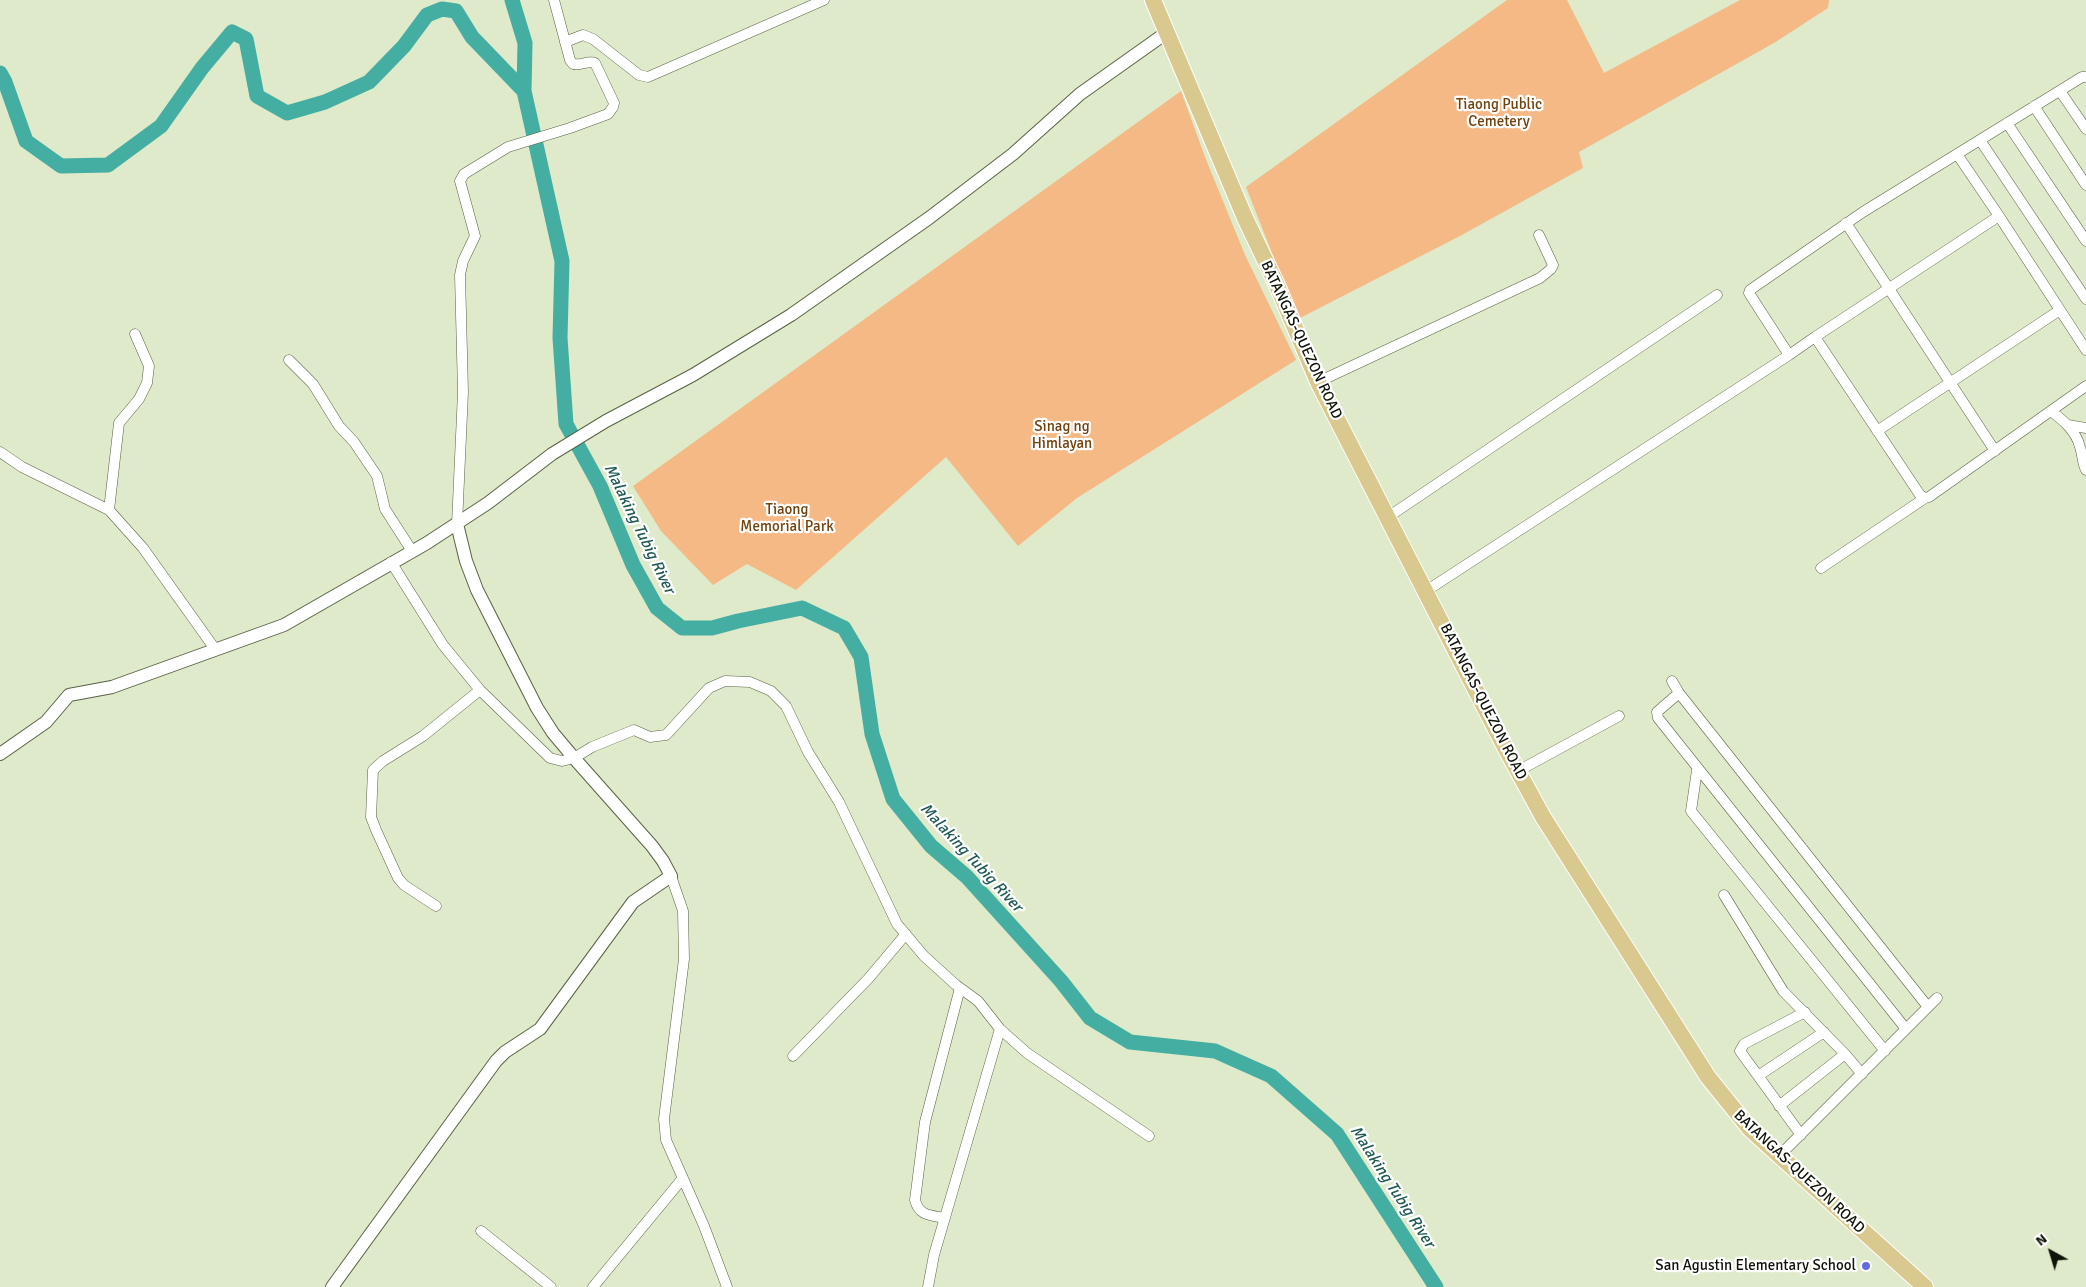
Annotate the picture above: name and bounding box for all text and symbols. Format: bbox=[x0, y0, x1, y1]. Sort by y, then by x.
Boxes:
park label: Tiaong Public Cemetery bbox=[1456, 96, 1542, 131]
street label: BATANGAS-QUEZON ROAD bbox=[1256, 258, 1346, 422]
park label: Sinag ng Himlayan bbox=[1032, 418, 1092, 453]
water label: Malaking Tubig River bbox=[599, 461, 679, 597]
park label: Tiaong Memorial Park bbox=[740, 501, 834, 536]
street label: BATANGAS-QUEZON ROAD bbox=[1436, 621, 1530, 783]
water label: Malaking Tubig River bbox=[916, 800, 1026, 916]
street label: BATANGAS-QUEZON ROAD bbox=[1730, 1107, 1868, 1237]
water label: Malaking Tubig River bbox=[1345, 1122, 1439, 1252]
north arrow bbox=[2026, 1227, 2076, 1277]
text: N bbox=[2032, 1230, 2050, 1250]
place label: San Agustin Elementary School bbox=[1655, 1257, 1856, 1275]
marker: San Agustin Elementary School bbox=[1860, 1260, 1872, 1272]

